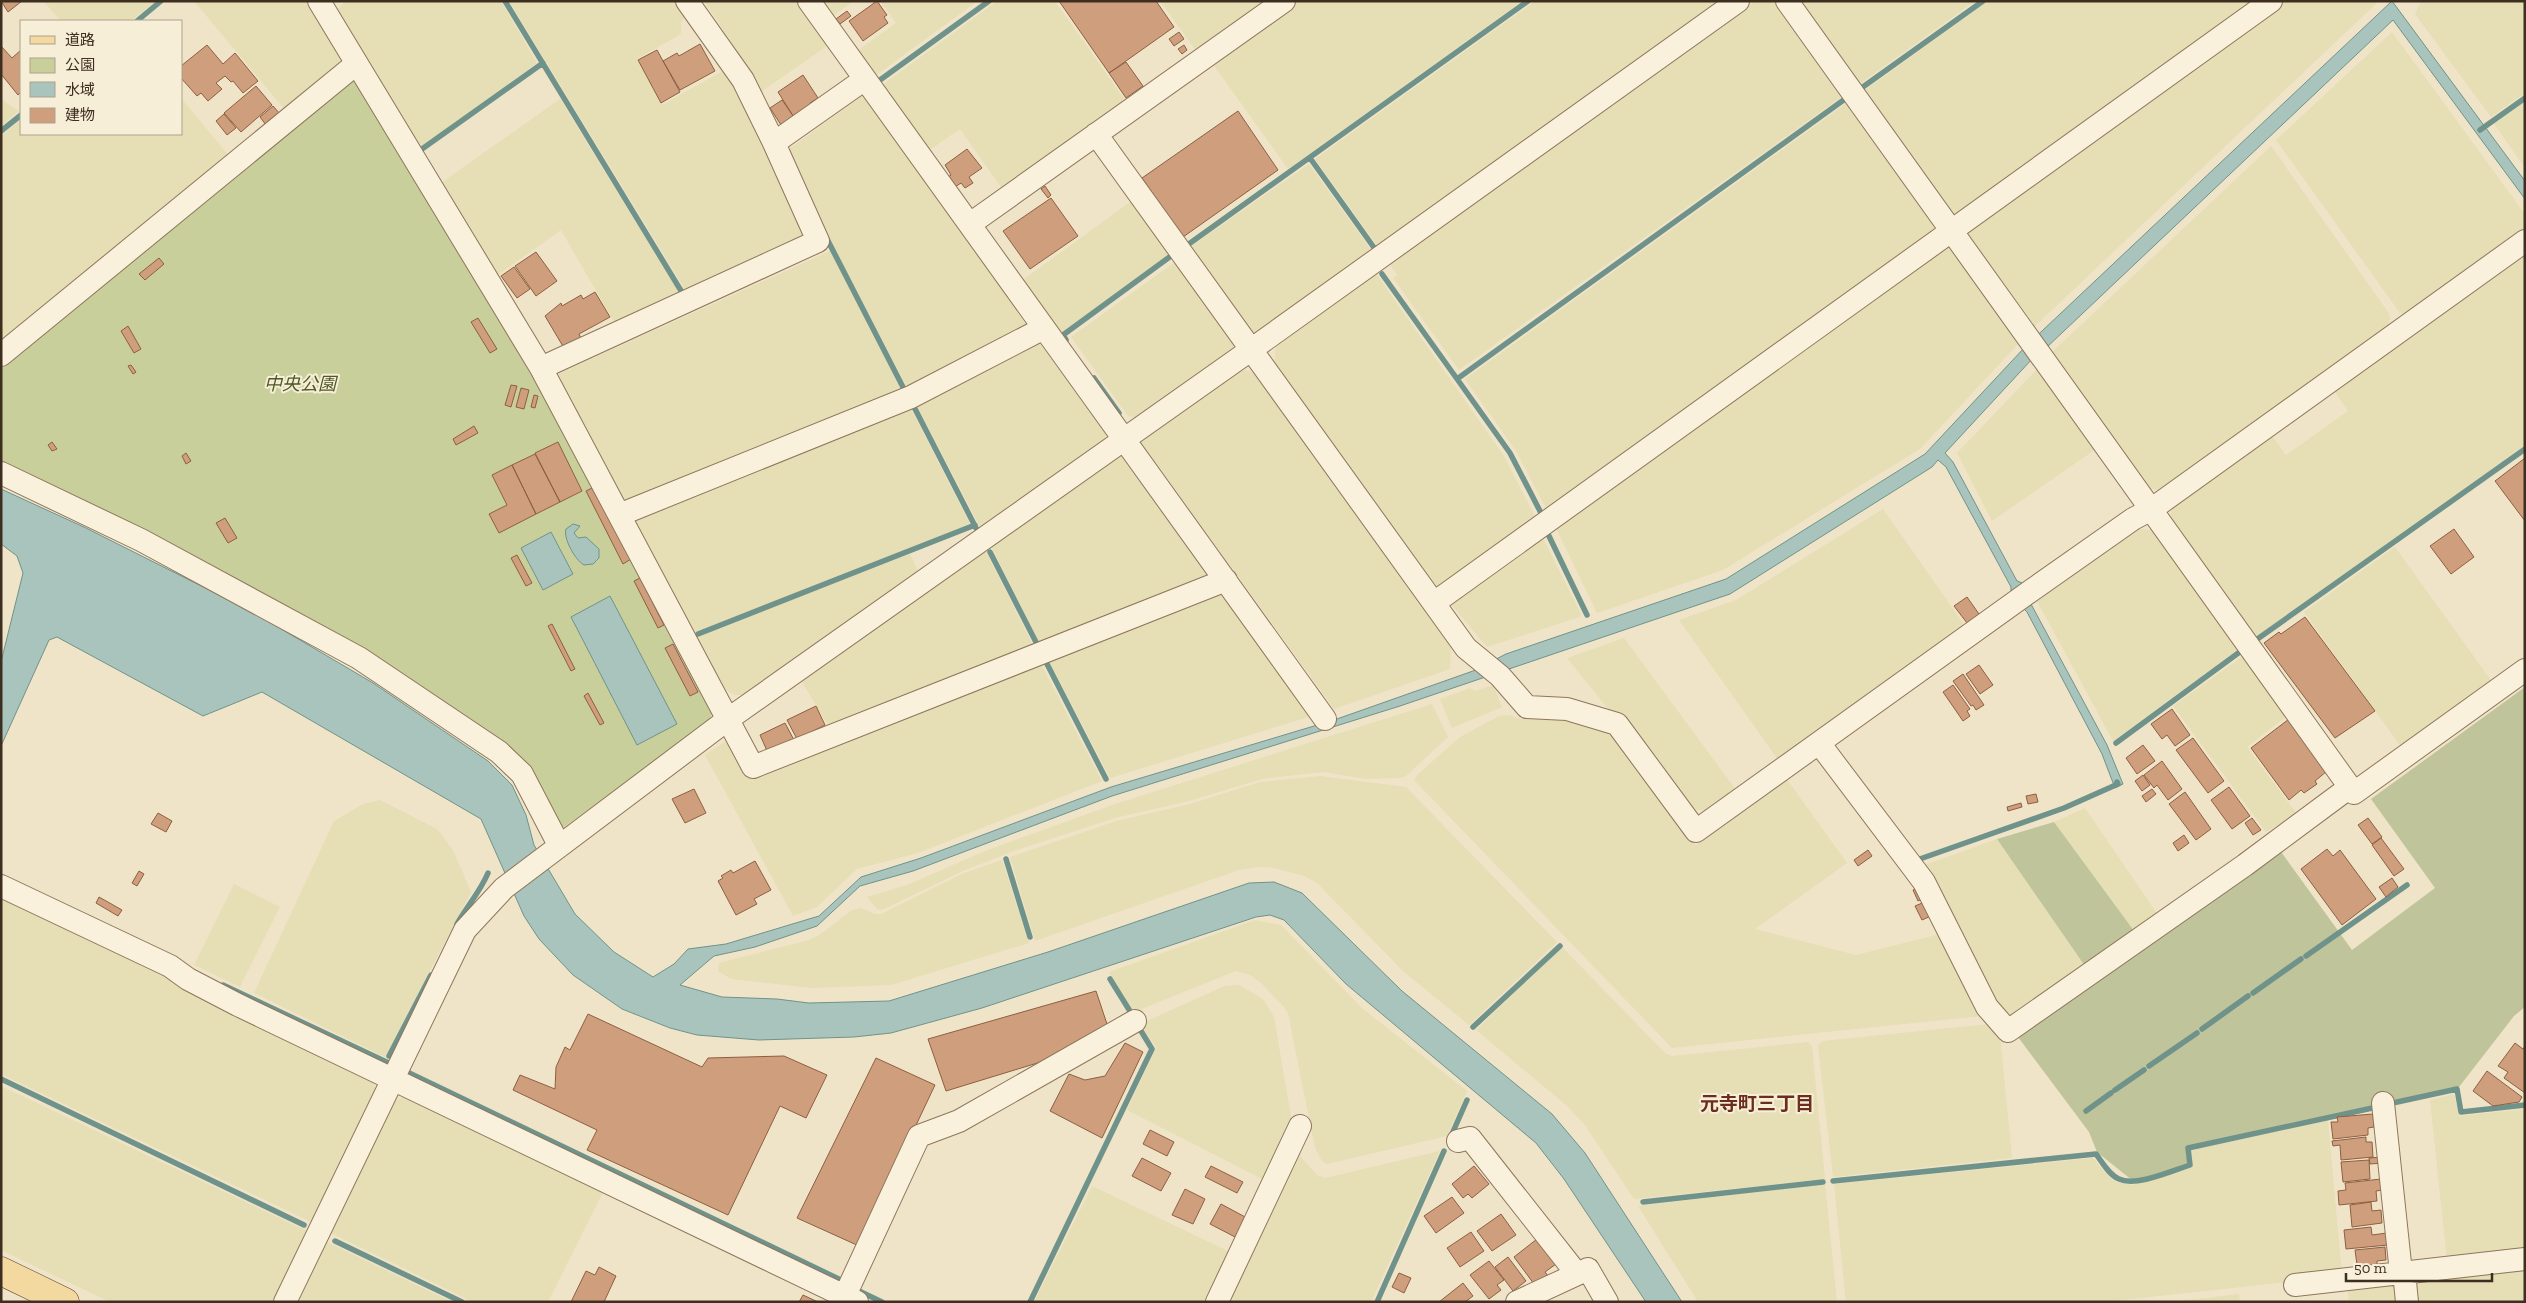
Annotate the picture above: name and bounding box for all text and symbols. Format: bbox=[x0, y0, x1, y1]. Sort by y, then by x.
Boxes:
legend bbox=[20, 20, 182, 135]
text: 道路 bbox=[65, 31, 95, 49]
text: 公園 bbox=[65, 56, 95, 74]
text: 水域 bbox=[65, 81, 95, 99]
text: 建物 bbox=[65, 106, 95, 124]
park label: 中央公園 bbox=[264, 373, 339, 395]
district label: 元寺町三丁目 bbox=[1700, 1092, 1814, 1115]
scale bar bbox=[2346, 1250, 2492, 1282]
text: 50 m bbox=[2354, 1259, 2387, 1277]

